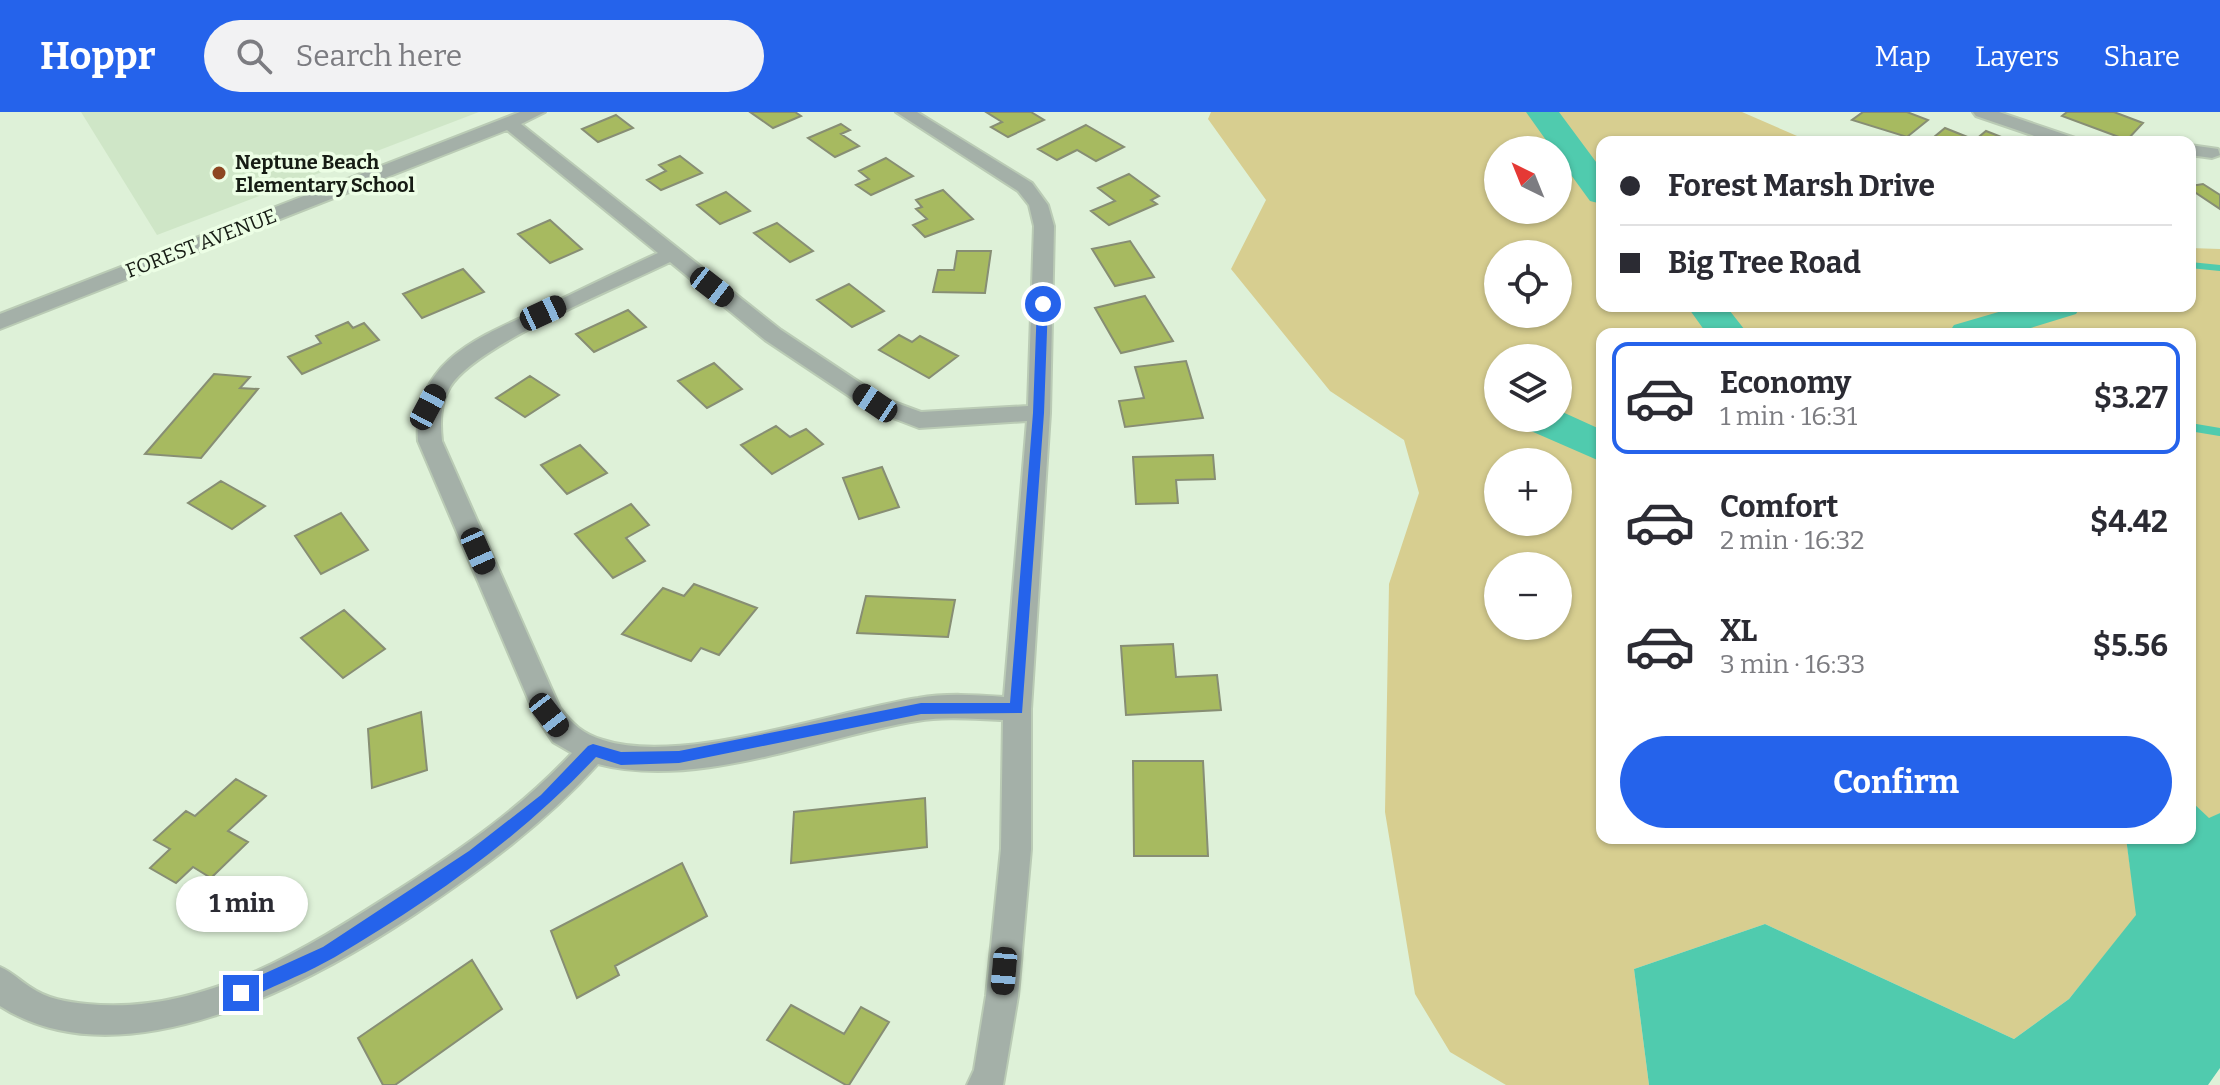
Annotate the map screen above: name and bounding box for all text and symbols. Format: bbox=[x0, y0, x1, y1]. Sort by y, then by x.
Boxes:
search box bbox=[204, 20, 764, 92]
text: Hoppr bbox=[40, 33, 156, 79]
icon: search bbox=[232, 34, 276, 78]
text: Search here bbox=[296, 38, 462, 74]
text: Map bbox=[1874, 40, 1931, 73]
text: Layers bbox=[1975, 40, 2059, 73]
text: Share bbox=[2103, 40, 2180, 73]
north arrow bbox=[1484, 136, 1572, 224]
map controls bbox=[1484, 136, 1572, 640]
place label: Neptune Beach Elementary School bbox=[235, 150, 415, 197]
marker: Neptune Beach Elementary School bbox=[210, 164, 228, 182]
text: Forest Marsh Drive bbox=[1668, 168, 1935, 204]
street label: FOREST AVENUE bbox=[122, 203, 280, 283]
button: locate bbox=[1484, 240, 1572, 328]
text: Big Tree Road bbox=[1668, 245, 1861, 281]
car bbox=[686, 263, 738, 311]
route start bbox=[1025, 286, 1061, 322]
car bbox=[516, 292, 570, 334]
button: layers bbox=[1484, 344, 1572, 432]
icon: car bbox=[1624, 362, 1696, 434]
text: Economy bbox=[1720, 365, 1851, 401]
car bbox=[406, 380, 450, 434]
car bbox=[848, 380, 902, 426]
text: $3.27 bbox=[2094, 380, 2168, 416]
text: 1 min · 16:31 bbox=[1720, 401, 1857, 432]
button: + bbox=[1484, 448, 1572, 536]
icon: car bbox=[1624, 486, 1696, 558]
text: Comfort bbox=[1720, 489, 1838, 525]
text: $4.42 bbox=[2090, 504, 2168, 540]
car bbox=[457, 524, 499, 578]
text: 2 min · 16:32 bbox=[1720, 525, 1865, 556]
button: − bbox=[1484, 552, 1572, 640]
icon: car bbox=[1624, 610, 1696, 682]
text: XL bbox=[1720, 613, 1757, 649]
text: $5.56 bbox=[2093, 628, 2168, 664]
text: 3 min · 16:33 bbox=[1720, 649, 1865, 680]
car bbox=[525, 689, 573, 741]
button: Confirm bbox=[1620, 736, 2172, 828]
callout: 1 min bbox=[175, 877, 307, 933]
text: 1 min bbox=[209, 888, 275, 919]
car bbox=[990, 946, 1018, 996]
route end bbox=[223, 975, 259, 1011]

